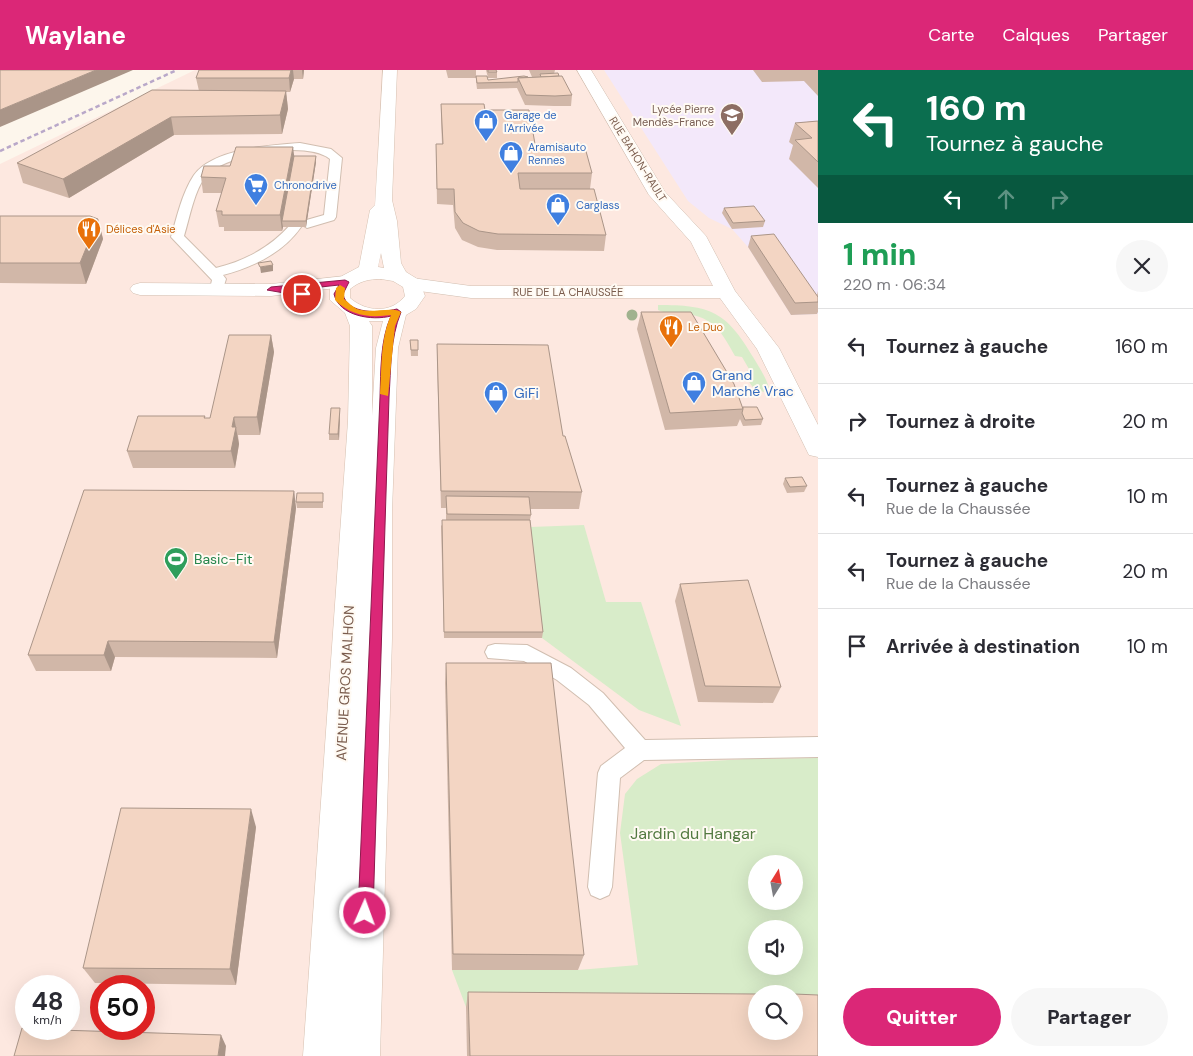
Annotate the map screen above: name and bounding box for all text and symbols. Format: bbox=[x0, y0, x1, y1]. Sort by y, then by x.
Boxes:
text: Waylane bbox=[25, 20, 126, 51]
text: Carte bbox=[928, 23, 975, 47]
text: Calques bbox=[1003, 23, 1070, 47]
text: Partager bbox=[1098, 23, 1168, 47]
text: 160 m bbox=[926, 85, 1027, 131]
icon: left bbox=[843, 90, 908, 155]
place label: Lycée Pierre Mendès-France bbox=[633, 102, 714, 129]
school or university icon: Lycée Pierre Mendès-France bbox=[719, 102, 745, 136]
shop icon: Garage de l'Arrivée bbox=[473, 108, 499, 142]
place label: Garage de l'Arrivée bbox=[504, 108, 557, 135]
street label: RUE BAHON-RAULT bbox=[606, 114, 670, 204]
text: Tournez à gauche bbox=[926, 129, 1104, 158]
shop icon: Aramisauto Rennes bbox=[498, 140, 524, 174]
place label: Aramisauto Rennes bbox=[528, 140, 586, 167]
supermarket icon: Chronodrive bbox=[243, 172, 269, 206]
place label: Chronodrive bbox=[274, 178, 337, 192]
icon: left bbox=[939, 185, 967, 213]
icon: ahead bbox=[992, 185, 1020, 213]
icon: right bbox=[1045, 185, 1073, 213]
shop icon: Carglass bbox=[545, 192, 571, 226]
place label: Carglass bbox=[576, 198, 619, 212]
restaurant icon: Délices d'Asie bbox=[76, 216, 102, 250]
place label: Délices d'Asie bbox=[106, 222, 176, 236]
text: 1 min bbox=[843, 235, 916, 274]
button: close bbox=[1116, 240, 1168, 292]
pin bbox=[281, 273, 323, 315]
text: 220 m · 06:34 bbox=[843, 274, 946, 295]
icon: arrive bbox=[288, 280, 316, 308]
street label: RUE DE LA CHAUSSÉE bbox=[513, 285, 623, 299]
restaurant icon: Le Duo bbox=[658, 314, 684, 348]
place label: Le Duo bbox=[688, 320, 723, 334]
icon: left bbox=[843, 332, 871, 360]
text: Tournez à gauche bbox=[886, 334, 1048, 359]
text: 160 m bbox=[1115, 334, 1168, 359]
place label: Grand Marché Vrac bbox=[712, 366, 794, 400]
shop icon: Grand Marché Vrac bbox=[681, 370, 707, 404]
shop icon: GiFi bbox=[483, 380, 509, 414]
place label: GiFi bbox=[514, 384, 539, 402]
icon: right bbox=[843, 407, 871, 435]
text: Tournez à droite bbox=[886, 409, 1036, 434]
text: 20 m bbox=[1122, 409, 1168, 434]
text: Tournez à gauche bbox=[886, 473, 1048, 498]
icon: left bbox=[843, 482, 871, 510]
text: 10 m bbox=[1127, 484, 1168, 509]
text: Rue de la Chaussée bbox=[886, 498, 1031, 519]
sports icon: Basic-Fit bbox=[163, 546, 189, 580]
text: Tournez à gauche bbox=[886, 548, 1048, 573]
place label: Basic-Fit bbox=[194, 550, 252, 568]
icon: left bbox=[843, 557, 871, 585]
text: 20 m bbox=[1122, 559, 1168, 584]
text: Rue de la Chaussée bbox=[886, 573, 1031, 594]
street label: AVENUE GROS MALHON bbox=[332, 605, 358, 761]
icon: arrive bbox=[843, 632, 871, 660]
text: Arrivée à destination bbox=[886, 634, 1080, 659]
text: 10 m bbox=[1127, 634, 1168, 659]
park label: Jardin du Hangar bbox=[630, 823, 756, 844]
north arrow bbox=[748, 855, 802, 910]
map controls bbox=[748, 855, 803, 1040]
position arrow bbox=[338, 886, 390, 938]
button: sound bbox=[748, 920, 803, 975]
speed limit sign: 50 bbox=[90, 975, 155, 1040]
text: 48 bbox=[31, 985, 64, 1018]
button: search bbox=[748, 985, 803, 1040]
button: Quitter bbox=[843, 988, 1001, 1046]
button: Partager bbox=[1011, 988, 1168, 1046]
text: km/h bbox=[33, 1012, 62, 1028]

